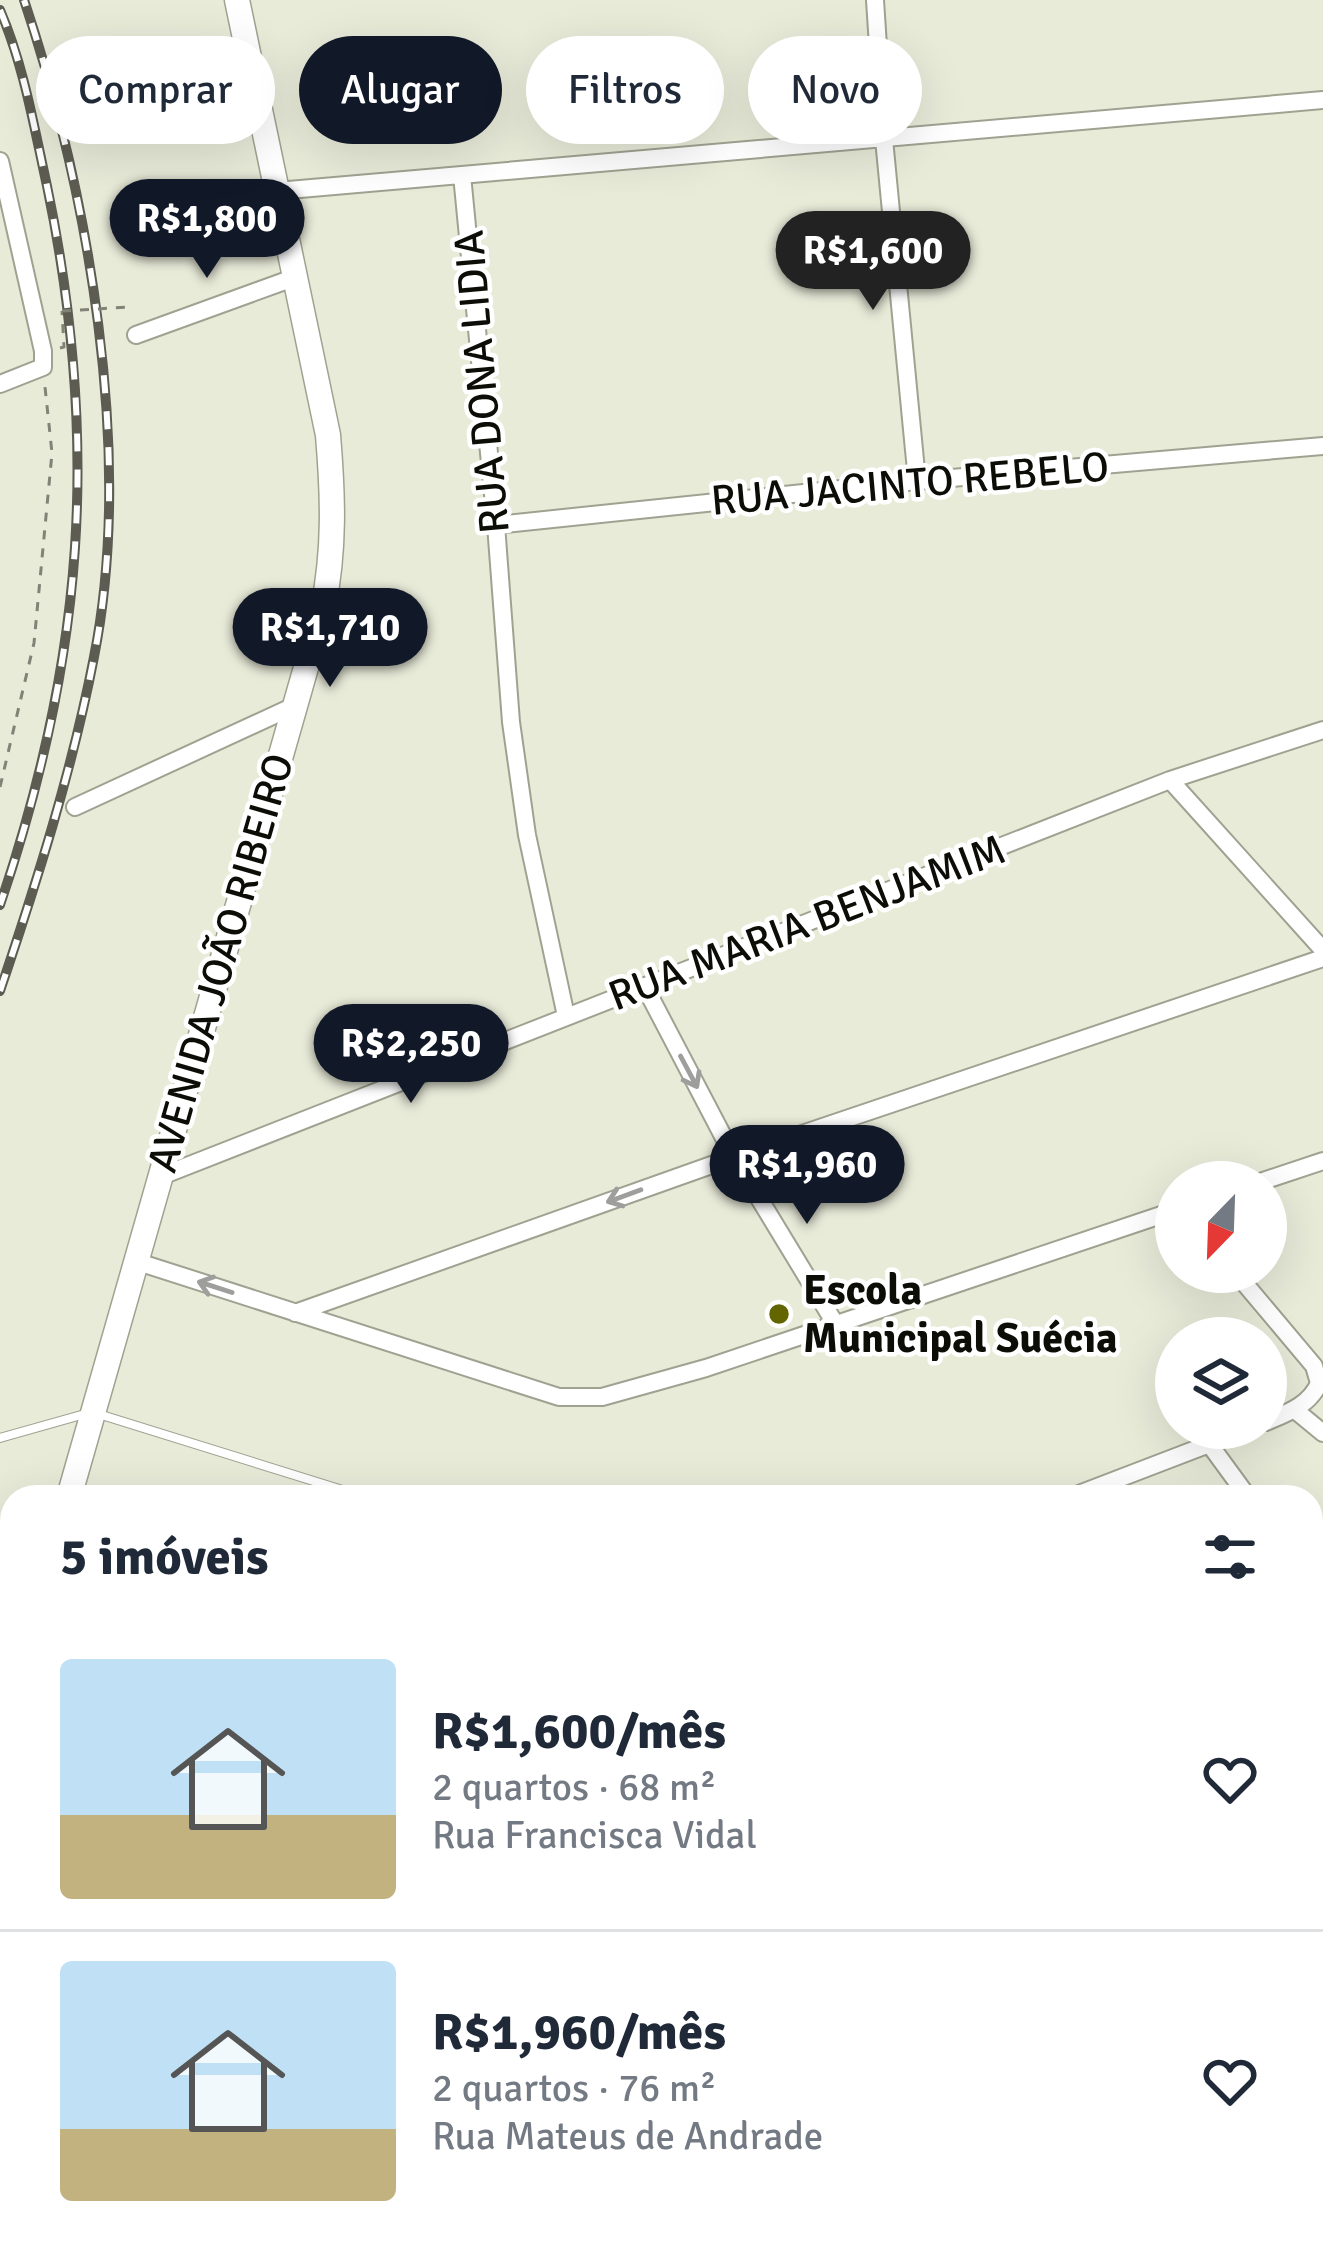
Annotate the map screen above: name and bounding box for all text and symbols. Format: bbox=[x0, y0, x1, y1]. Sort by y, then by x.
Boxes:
chip: Comprar bbox=[36, 36, 275, 144]
chip: Alugar bbox=[299, 36, 502, 144]
chip: Filtros bbox=[526, 36, 724, 144]
chip: Novo bbox=[748, 36, 922, 144]
pin: R$1,800 bbox=[96, 179, 318, 281]
text: R$1,800 bbox=[137, 194, 277, 242]
pin: R$1,600 bbox=[762, 211, 984, 313]
text: R$1,600 bbox=[803, 226, 943, 274]
street label: RUA DONA LIDIA bbox=[443, 228, 521, 536]
street label: RUA JACINTO REBELO bbox=[709, 441, 1111, 527]
pin: R$1,710 bbox=[219, 588, 441, 690]
text: R$1,710 bbox=[260, 603, 400, 651]
street label: AVENIDA JOÃO RIBEIRO bbox=[137, 748, 305, 1178]
street label: RUA MARIA BENJAMIM bbox=[602, 824, 1012, 1022]
pin: R$2,250 bbox=[300, 1004, 522, 1106]
text: R$2,250 bbox=[341, 1019, 481, 1067]
one-way arrow bbox=[679, 1054, 702, 1090]
pin: R$1,960 bbox=[696, 1125, 918, 1227]
text: R$1,960 bbox=[737, 1140, 877, 1188]
north arrow bbox=[1155, 1161, 1287, 1293]
map controls bbox=[1155, 1161, 1287, 1449]
one-way arrow bbox=[606, 1187, 643, 1208]
place label: Escola Municipal Suécia bbox=[803, 1265, 1118, 1364]
one-way arrow bbox=[197, 1275, 234, 1296]
marker: Escola Municipal Suécia bbox=[766, 1301, 792, 1327]
button: layers bbox=[1155, 1317, 1287, 1449]
icon: filters bbox=[1197, 1524, 1263, 1590]
text: 5 imóveis bbox=[60, 1526, 269, 1589]
text: R$1,600/mês bbox=[432, 1700, 726, 1763]
icon: home bbox=[156, 1707, 300, 1851]
icon: heart bbox=[1197, 1746, 1263, 1812]
text: 2 quartos · 68 m² bbox=[432, 1763, 716, 1811]
text: Rua Francisca Vidal bbox=[432, 1811, 757, 1859]
text: R$1,960/mês bbox=[432, 2001, 726, 2064]
icon: home bbox=[156, 2009, 300, 2153]
icon: heart bbox=[1197, 2048, 1263, 2114]
text: 2 quartos · 76 m² bbox=[432, 2064, 716, 2112]
text: Rua Mateus de Andrade bbox=[432, 2112, 823, 2160]

